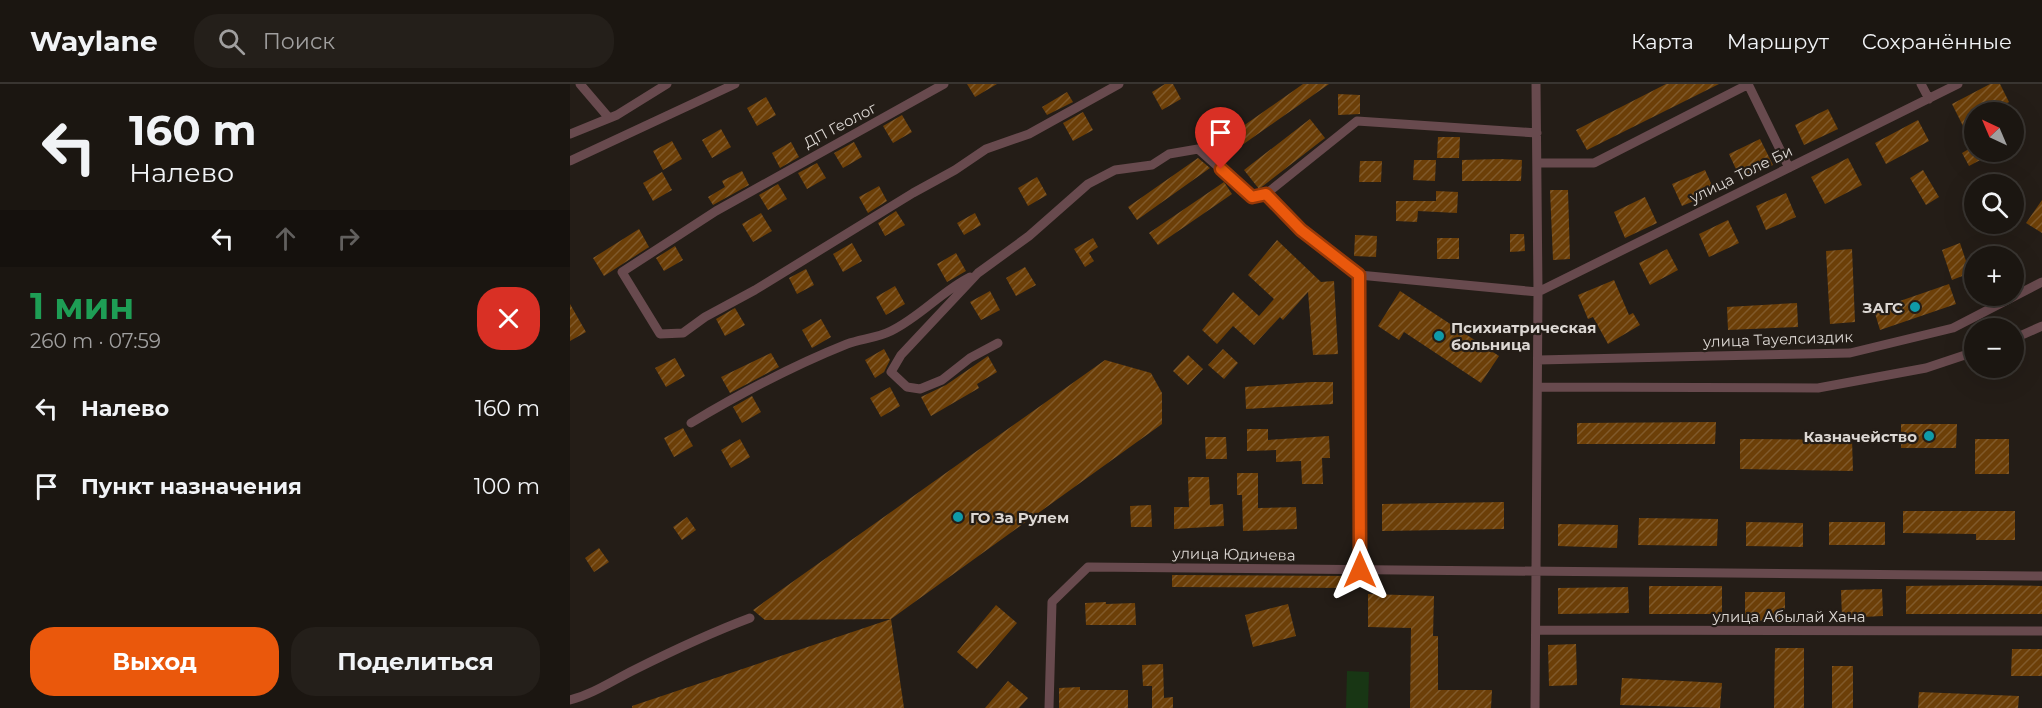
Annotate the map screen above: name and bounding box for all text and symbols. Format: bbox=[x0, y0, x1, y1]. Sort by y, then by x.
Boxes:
search box bbox=[194, 14, 614, 68]
text: Waylane bbox=[30, 24, 158, 58]
icon: search bbox=[215, 25, 248, 58]
text: Поиск bbox=[263, 28, 335, 55]
text: Карта bbox=[1631, 29, 1694, 54]
text: Маршрут bbox=[1727, 29, 1829, 54]
text: Сохранённые bbox=[1862, 29, 2012, 54]
street label: ДП Геолог bbox=[800, 97, 881, 152]
north arrow bbox=[1964, 102, 2024, 162]
map controls bbox=[1964, 102, 2024, 378]
text: 160 m bbox=[129, 104, 257, 156]
pin bbox=[1195, 107, 1246, 169]
icon: left bbox=[30, 108, 108, 186]
icon: arrive bbox=[1204, 116, 1237, 149]
street label: улица Толе Би bbox=[1686, 141, 1796, 208]
text: Налево bbox=[129, 156, 234, 189]
button: search bbox=[1964, 174, 2024, 234]
icon: left bbox=[206, 222, 239, 255]
icon: ahead bbox=[269, 222, 302, 255]
icon: right bbox=[332, 222, 365, 255]
button: + bbox=[1964, 246, 2024, 306]
text: 1 мин bbox=[30, 284, 134, 328]
button: close bbox=[477, 287, 540, 350]
place label: ЗАГС bbox=[1862, 298, 1903, 317]
marker: ЗАГС bbox=[1908, 300, 1922, 314]
place label: Психиатрическая больница bbox=[1451, 318, 1596, 354]
button: − bbox=[1964, 318, 2024, 378]
street label: улица Тауелсиздик bbox=[1702, 327, 1854, 351]
text: 260 m · 07:59 bbox=[30, 329, 161, 353]
marker: Психиатрическая больница bbox=[1432, 329, 1446, 343]
icon: left bbox=[30, 392, 63, 425]
text: Налево bbox=[81, 395, 169, 422]
text: 160 m bbox=[475, 395, 540, 422]
place label: Казначейство bbox=[1803, 427, 1917, 446]
marker: Казначейство bbox=[1922, 429, 1936, 443]
icon: arrive bbox=[30, 470, 63, 503]
text: Пункт назначения bbox=[81, 473, 302, 500]
text: 100 m bbox=[474, 473, 540, 500]
place label: ГО За Рулем bbox=[970, 508, 1069, 527]
marker: ГО За Рулем bbox=[951, 510, 965, 524]
position arrow bbox=[1328, 538, 1392, 602]
street label: улица Юдичева bbox=[1171, 543, 1296, 565]
street label: улица Абылай Хана bbox=[1711, 607, 1866, 626]
button: Выход bbox=[30, 627, 279, 696]
button: Поделиться bbox=[291, 627, 540, 696]

